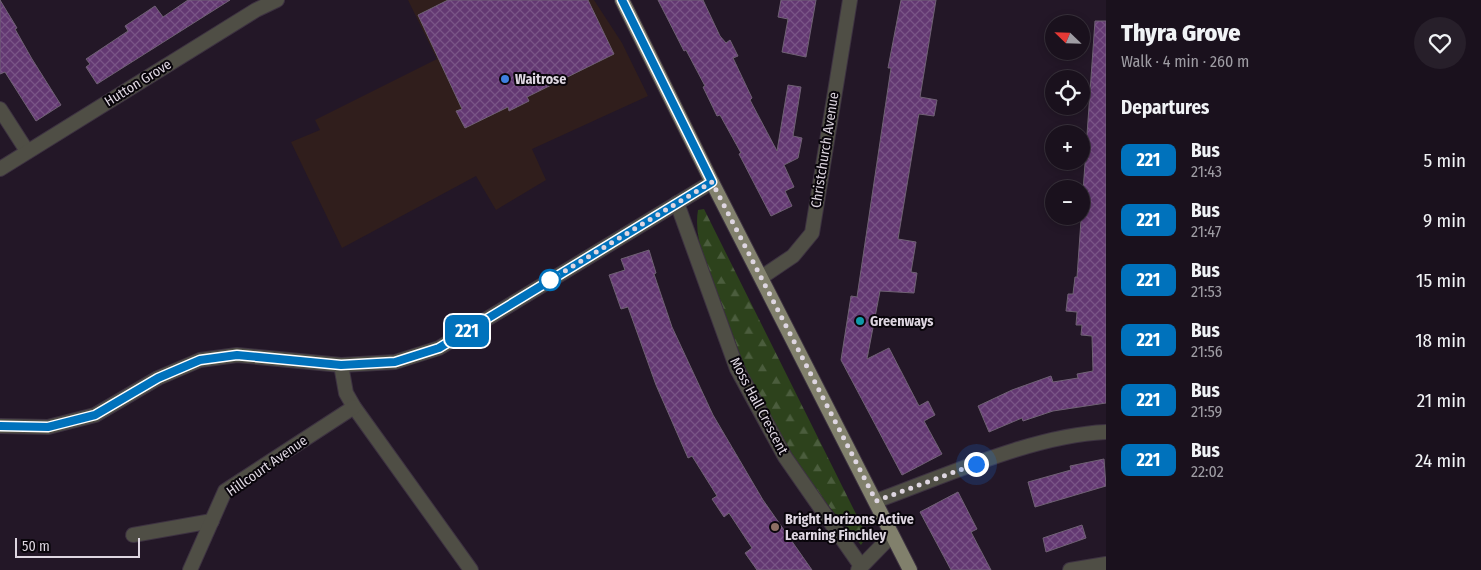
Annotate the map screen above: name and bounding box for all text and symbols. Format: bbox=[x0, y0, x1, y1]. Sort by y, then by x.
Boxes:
north arrow bbox=[1045, 15, 1090, 60]
map controls bbox=[1045, 15, 1090, 225]
button: heart bbox=[1414, 17, 1466, 69]
text: Thyra Grove bbox=[1121, 19, 1241, 47]
text: Walk · 4 min · 260 m bbox=[1121, 52, 1249, 71]
street label: Hutton Grove bbox=[101, 56, 175, 110]
button: locate bbox=[1045, 70, 1090, 115]
place label: Waitrose bbox=[515, 71, 566, 88]
marker: Waitrose bbox=[499, 73, 511, 85]
street label: Christchurch Avenue bbox=[807, 91, 843, 209]
text: Departures bbox=[1121, 96, 1209, 119]
button: + bbox=[1045, 125, 1090, 170]
text: Bus bbox=[1191, 139, 1220, 162]
text: 221 bbox=[1137, 149, 1160, 171]
text: 5 min bbox=[1423, 149, 1466, 172]
text: 21:43 bbox=[1191, 162, 1222, 181]
button: − bbox=[1045, 180, 1090, 225]
text: Bus bbox=[1191, 199, 1220, 222]
text: 221 bbox=[1137, 209, 1160, 231]
text: 9 min bbox=[1423, 209, 1466, 232]
text: 21:47 bbox=[1191, 222, 1221, 241]
text: Bus bbox=[1191, 259, 1220, 282]
unlabelled marker bbox=[539, 269, 561, 291]
text: 221 bbox=[1137, 269, 1160, 291]
text: 15 min bbox=[1416, 269, 1466, 292]
text: 21:53 bbox=[1191, 282, 1222, 301]
place label: Greenways bbox=[870, 313, 933, 330]
line badge: 221 bbox=[438, 315, 496, 347]
marker: Greenways bbox=[854, 315, 866, 327]
text: Bus bbox=[1191, 319, 1220, 342]
text: 221 bbox=[455, 320, 479, 342]
text: 221 bbox=[1137, 329, 1160, 351]
text: 18 min bbox=[1415, 329, 1466, 352]
text: 21:56 bbox=[1191, 342, 1223, 361]
street label: Moss Hall Crescent bbox=[726, 355, 792, 458]
text: Bus bbox=[1191, 379, 1220, 402]
text: 221 bbox=[1137, 389, 1160, 411]
text: 21 min bbox=[1417, 389, 1466, 412]
text: 21:59 bbox=[1191, 402, 1222, 421]
street label: Hillcourt Avenue bbox=[223, 432, 311, 500]
text: Bus bbox=[1191, 439, 1220, 462]
text: 221 bbox=[1137, 449, 1160, 471]
text: 24 min bbox=[1415, 449, 1466, 472]
your location bbox=[964, 452, 989, 477]
text: 22:02 bbox=[1191, 462, 1224, 481]
place label: Bright Horizons Active Learning Finchley bbox=[785, 511, 914, 544]
marker: Bright Horizons Active Learning Finchley bbox=[769, 521, 781, 533]
scale bar bbox=[15, 535, 140, 558]
text: 50 m bbox=[22, 538, 50, 555]

